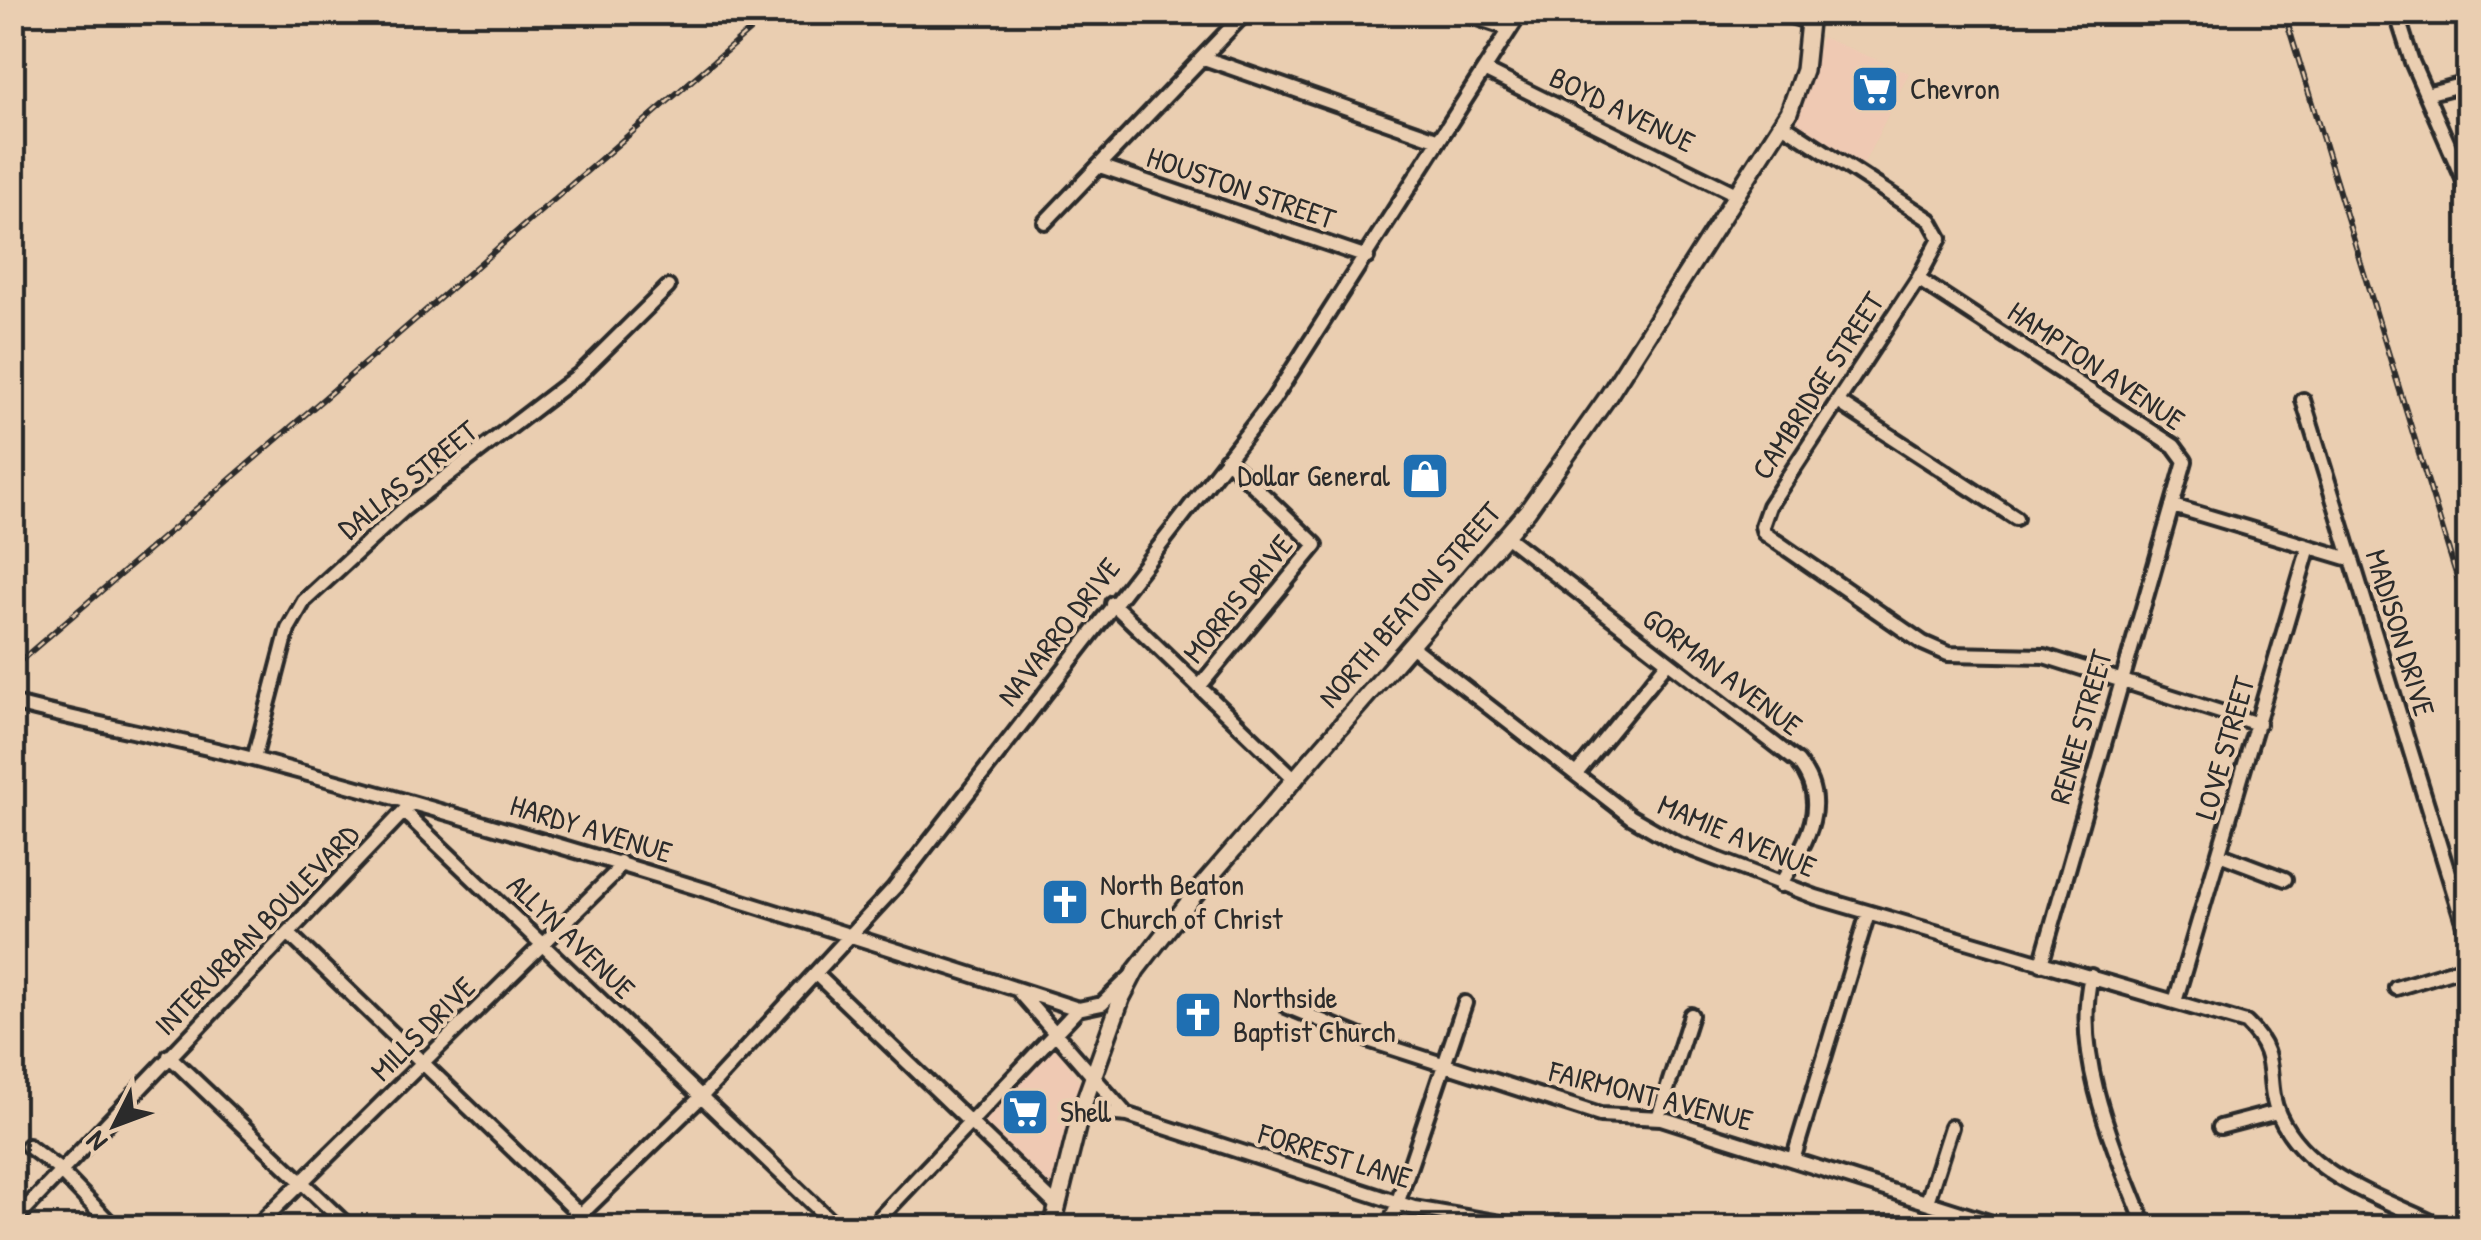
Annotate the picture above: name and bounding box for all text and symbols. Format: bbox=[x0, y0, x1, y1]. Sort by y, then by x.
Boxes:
street label: BOYD AVENUE bbox=[1543, 57, 1702, 161]
supermarket icon: Chevron bbox=[1849, 63, 1901, 115]
place label: Chevron bbox=[1910, 68, 2000, 108]
street label: HOUSTON STREET bbox=[1142, 136, 1342, 238]
street label: CAMBRIDGE STREET bbox=[1742, 283, 1893, 487]
street label: HAMPTON AVENUE bbox=[2000, 291, 2193, 439]
street label: DALLAS STREET bbox=[329, 410, 486, 548]
shop icon: Dollar General bbox=[1399, 450, 1451, 502]
place label: Dollar General bbox=[1237, 455, 1390, 495]
street label: NORTH BEATON STREET bbox=[1309, 492, 1510, 716]
street label: MORRIS DRIVE bbox=[1173, 526, 1301, 671]
street label: MADISON DRIVE bbox=[2357, 545, 2445, 721]
street label: NAVARRO DRIVE bbox=[988, 549, 1129, 714]
street label: GORMAN AVENUE bbox=[1634, 598, 1811, 745]
street label: RENEE STREET bbox=[2039, 644, 2121, 808]
street label: LOVE STREET bbox=[2185, 671, 2264, 824]
street label: HARDY AVENUE bbox=[505, 784, 677, 872]
street label: MAMIE AVENUE bbox=[1652, 784, 1823, 886]
street label: INTERURBAN BOULEVARD bbox=[145, 815, 368, 1044]
place label: North Beaton Church of Christ bbox=[1100, 864, 1283, 938]
street label: ALLYN AVENUE bbox=[499, 865, 644, 1007]
church icon: North Beaton Church of Christ bbox=[1039, 876, 1091, 928]
street label: MILLS DRIVE bbox=[361, 967, 483, 1089]
place label: Northside Baptist Church bbox=[1233, 977, 1395, 1051]
church icon: Northside Baptist Church bbox=[1172, 989, 1224, 1041]
street label: FAIRMONT AVENUE bbox=[1544, 1050, 1757, 1140]
north arrow bbox=[65, 1075, 165, 1175]
supermarket icon: Shell bbox=[999, 1086, 1051, 1138]
place label: Shell bbox=[1060, 1091, 1112, 1131]
street label: FORREST LANE bbox=[1253, 1113, 1417, 1197]
text: N bbox=[77, 1123, 116, 1160]

